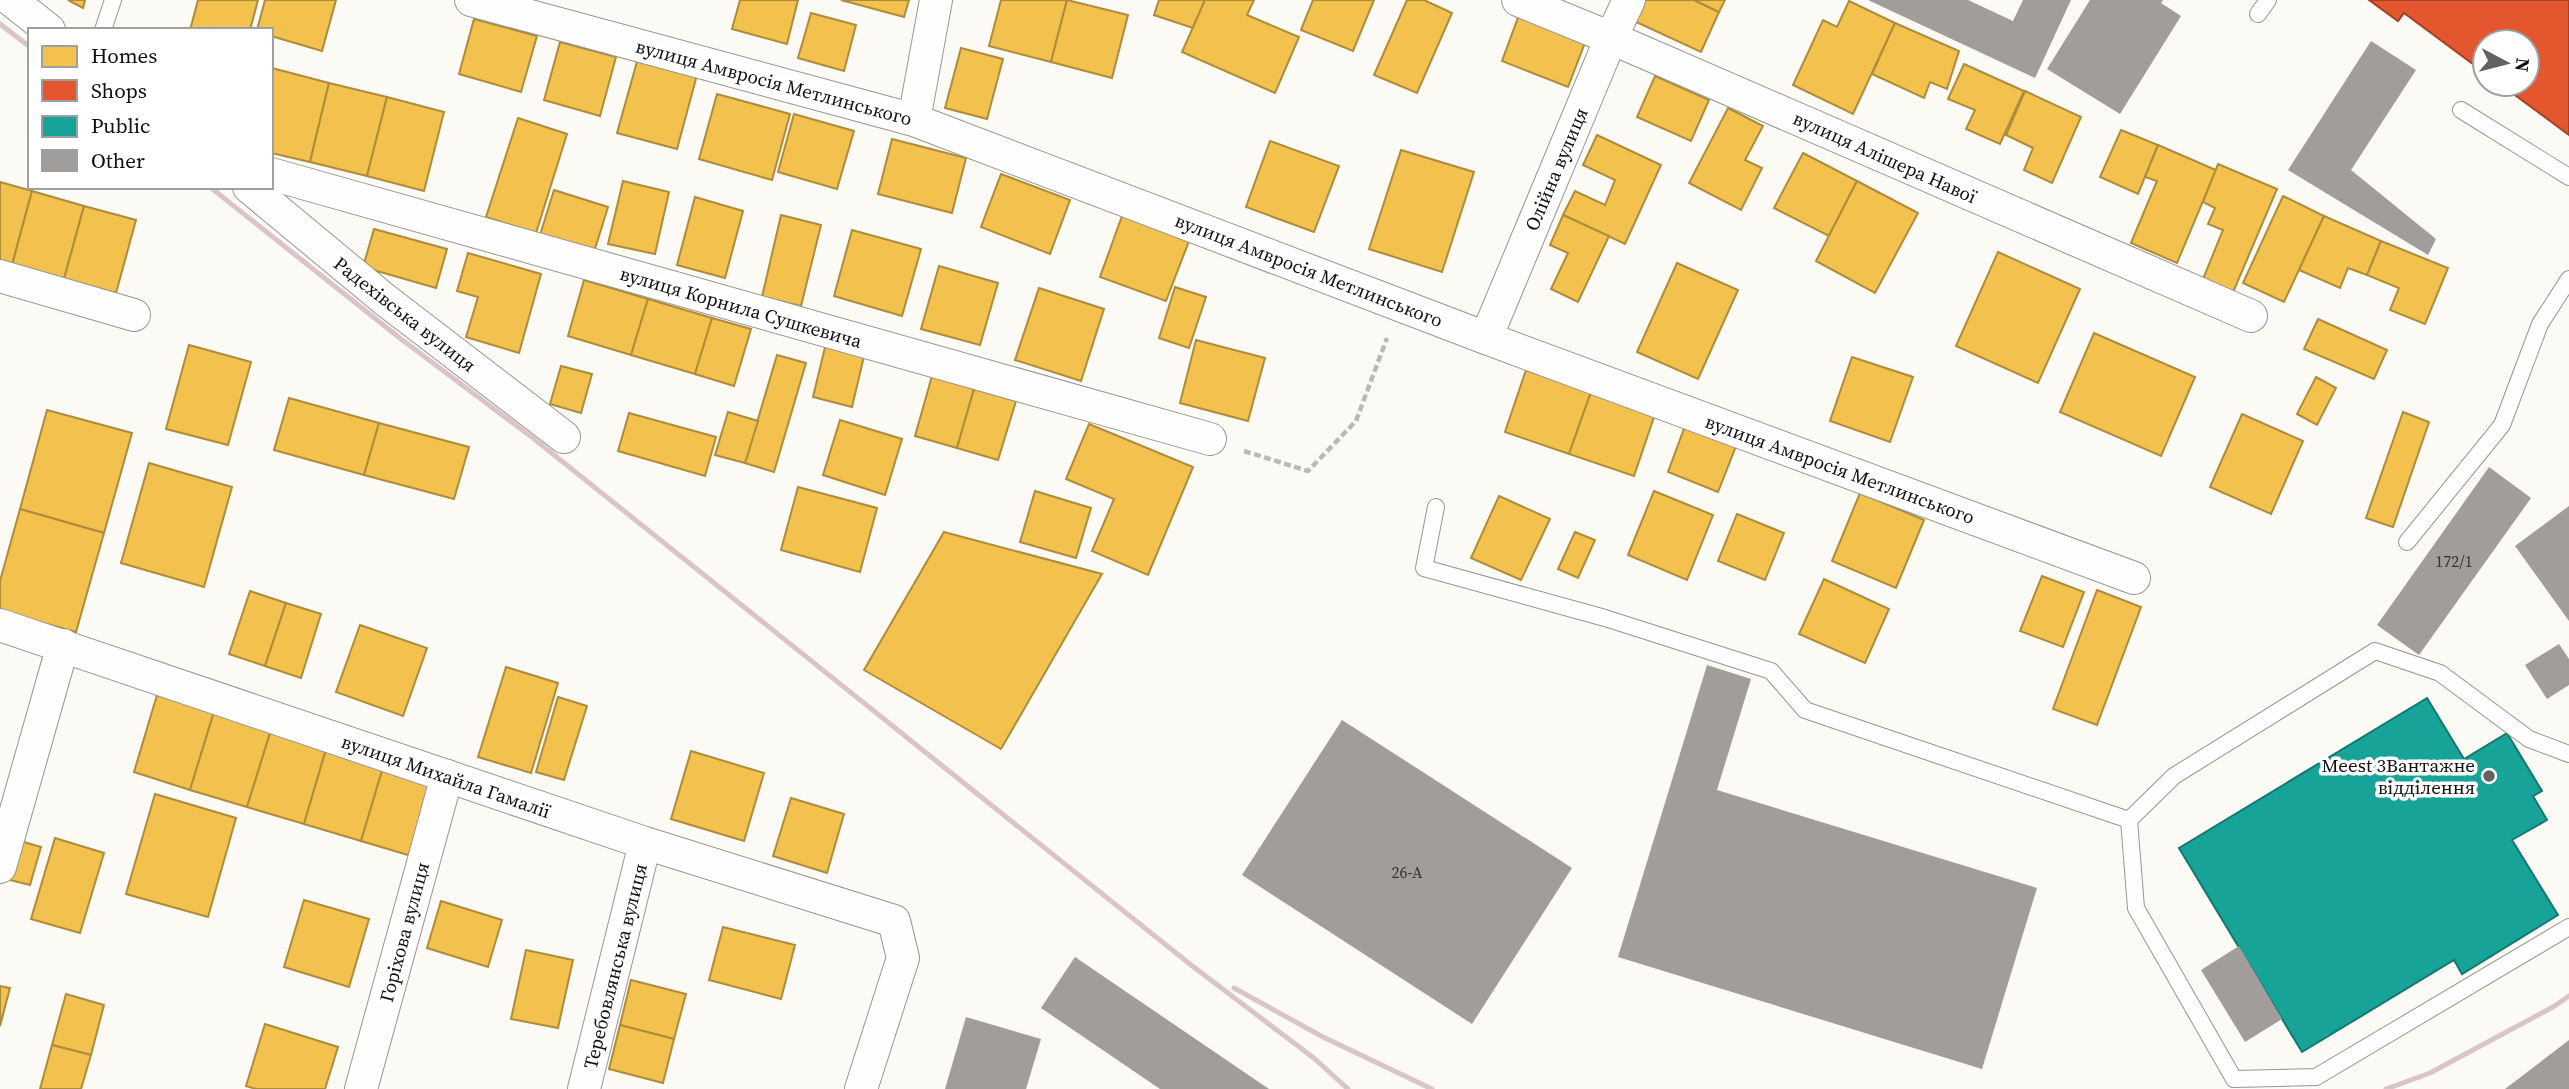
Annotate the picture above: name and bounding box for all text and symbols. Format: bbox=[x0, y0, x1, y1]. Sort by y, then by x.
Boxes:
legend bbox=[28, 28, 273, 189]
north arrow bbox=[2471, 28, 2541, 98]
street label: вулиця Амвросія Метлинського bbox=[633, 33, 915, 131]
text: Homes bbox=[91, 41, 157, 70]
text: N bbox=[2509, 57, 2537, 74]
text: Shops bbox=[91, 76, 147, 105]
street label: Олійна вулиця bbox=[1518, 103, 1594, 235]
street label: вулиця Алішера Навої bbox=[1789, 105, 1981, 209]
text: Public bbox=[91, 111, 150, 140]
text: Other bbox=[91, 146, 145, 175]
street label: вулиця Амвросія Метлинського bbox=[1171, 207, 1447, 333]
street label: Радехівська вулиця bbox=[329, 250, 481, 378]
street label: вулиця Корнила Сушкевича bbox=[617, 260, 865, 354]
street label: вулиця Амвросія Метлинського bbox=[1702, 408, 1978, 530]
house number: 172/1 bbox=[2435, 550, 2473, 572]
street label: вулиця Михайла Гамалії bbox=[338, 728, 554, 824]
place label: Meest 3Вантажне відділення bbox=[2322, 752, 2475, 800]
marker: Meest 3Вантажне відділення bbox=[2481, 768, 2497, 784]
street label: Горіхова вулиця bbox=[373, 859, 435, 1005]
street label: Теребовлянська вулиця bbox=[577, 861, 653, 1071]
house number: 26-А bbox=[1391, 861, 1423, 883]

